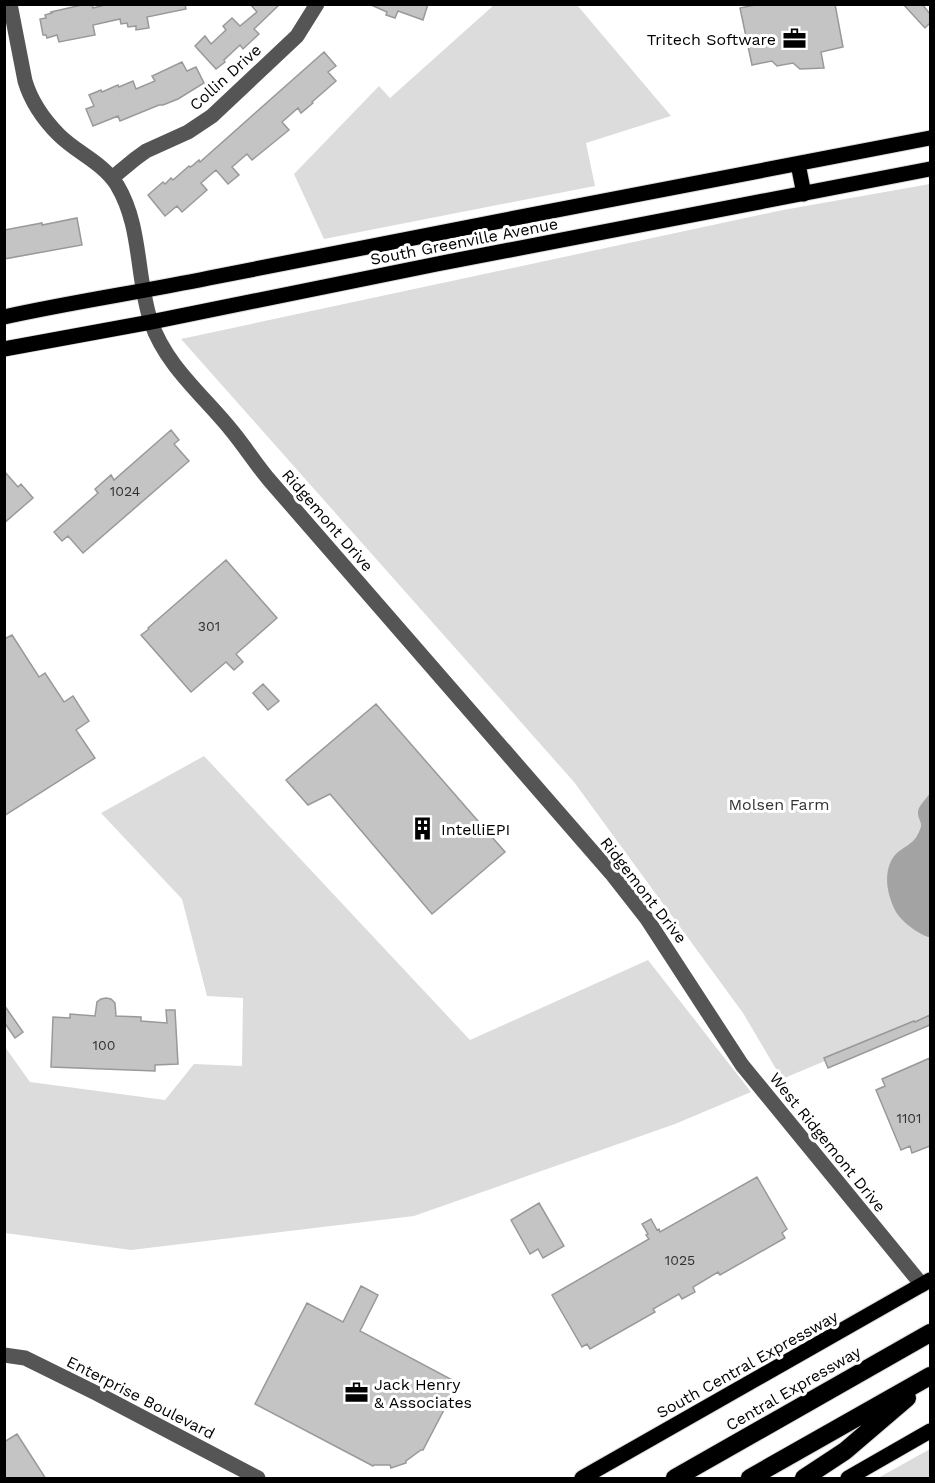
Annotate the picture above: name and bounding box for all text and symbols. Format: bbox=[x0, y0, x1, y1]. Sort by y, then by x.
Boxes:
office icon: Tritech Software bbox=[781, 26, 807, 52]
place label: Tritech Software bbox=[647, 30, 776, 49]
street label: Collin Drive bbox=[186, 40, 265, 114]
street label: South Greenville Avenue bbox=[369, 214, 560, 269]
street label: Ridgemont Drive bbox=[278, 465, 377, 575]
house number: 1024 bbox=[110, 483, 140, 499]
house number: 301 bbox=[198, 618, 220, 634]
park label: Molsen Farm bbox=[729, 795, 829, 814]
building icon: IntelliEPI bbox=[410, 816, 436, 842]
place label: IntelliEPI bbox=[441, 820, 510, 839]
street label: Ridgemont Drive bbox=[596, 834, 691, 947]
house number: 100 bbox=[93, 1037, 115, 1053]
street label: West Ridgemont Drive bbox=[766, 1069, 890, 1216]
house number: 1101 bbox=[896, 1110, 922, 1126]
house number: 1025 bbox=[665, 1252, 695, 1268]
street label: South Central Expressway bbox=[653, 1306, 841, 1422]
street label: Central Expressway bbox=[722, 1341, 864, 1435]
street label: Enterprise Boulevard bbox=[64, 1352, 218, 1443]
place label: Jack Henry & Associates bbox=[374, 1375, 472, 1412]
office icon: Jack Henry & Associates bbox=[343, 1380, 369, 1406]

